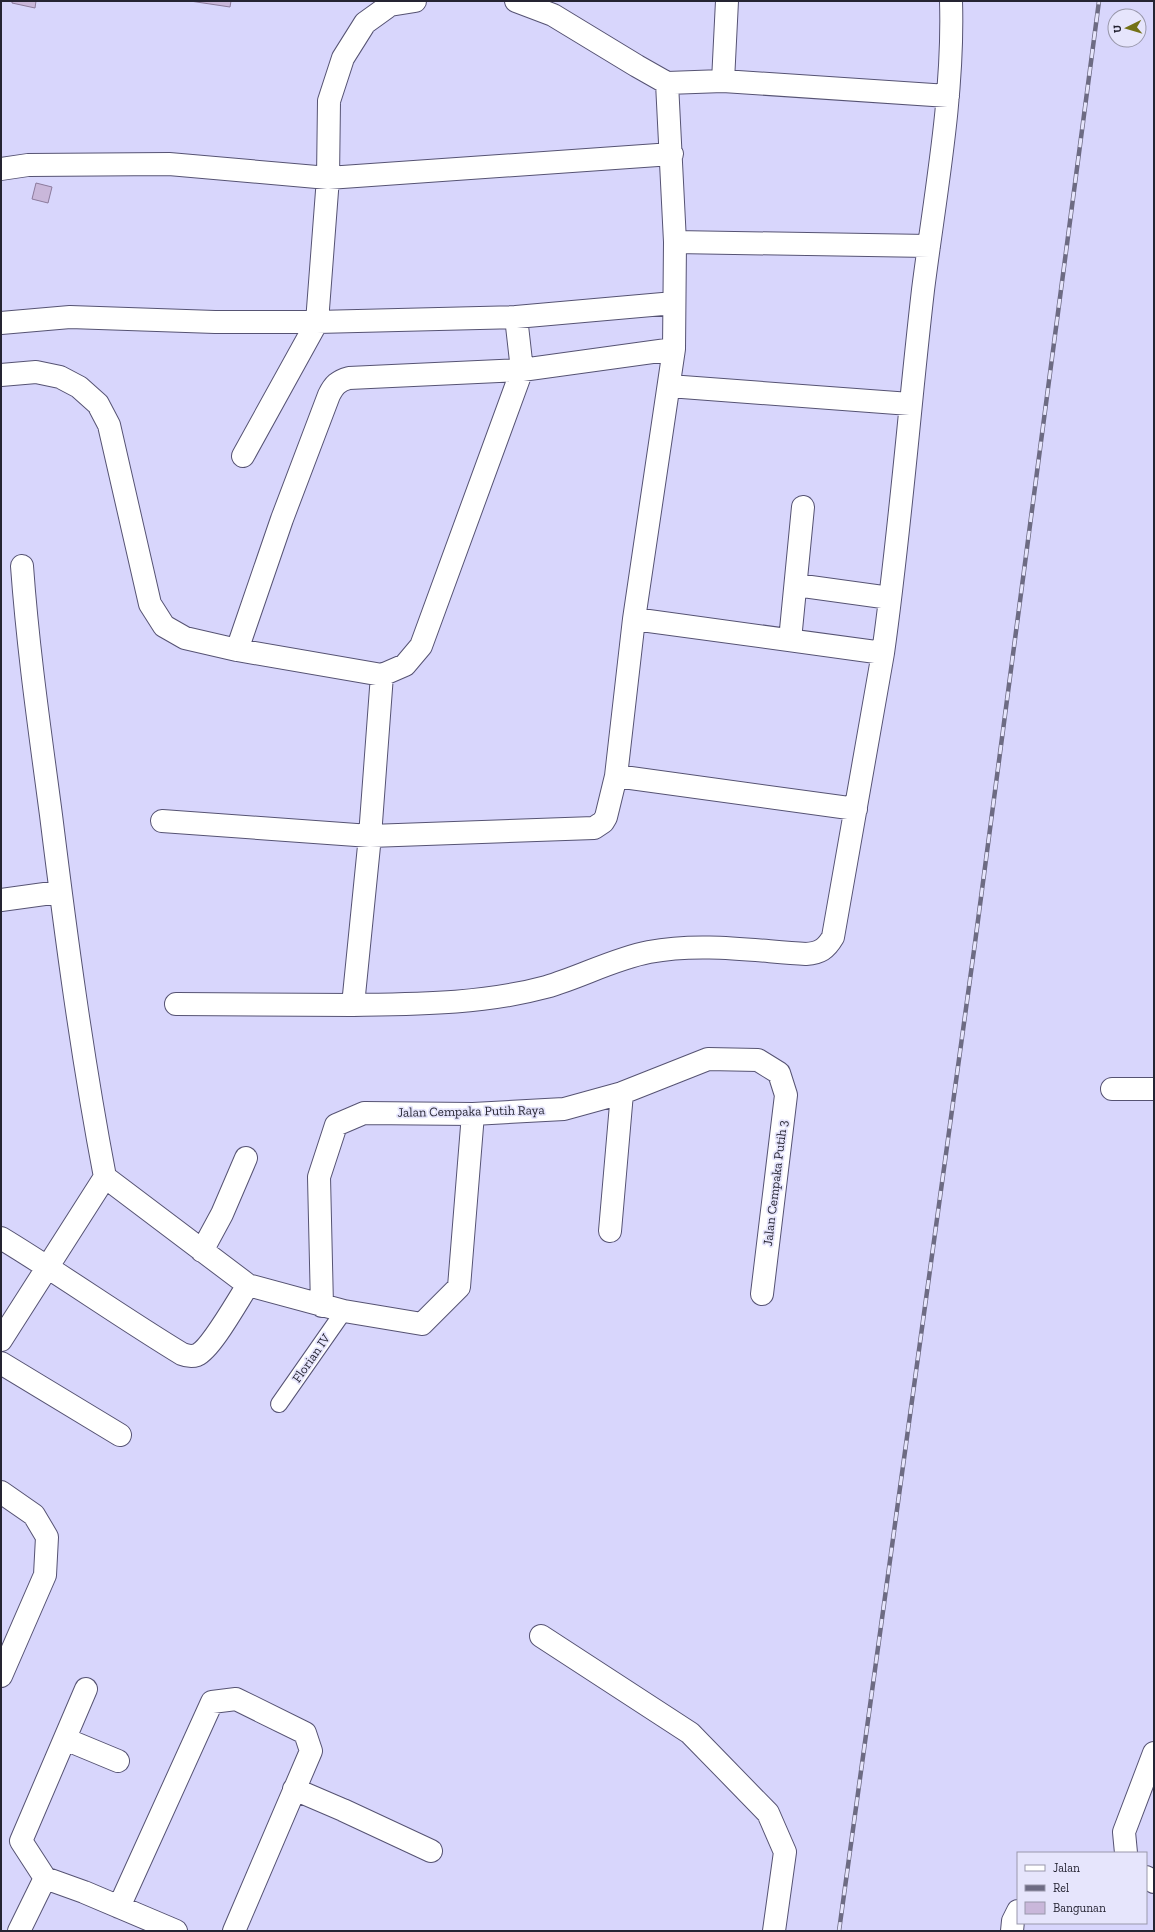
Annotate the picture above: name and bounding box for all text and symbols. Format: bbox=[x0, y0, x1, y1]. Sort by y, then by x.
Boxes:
north arrow bbox=[1107, 8, 1147, 48]
text: U bbox=[1111, 24, 1124, 33]
street label: Jalan Cempaka Putih Raya bbox=[397, 1102, 546, 1120]
street label: Jalan Cempaka Putih 3 bbox=[760, 1119, 790, 1247]
street label: Florian IV bbox=[289, 1330, 333, 1385]
legend bbox=[1017, 1852, 1147, 1924]
text: Jalan bbox=[1053, 1861, 1080, 1875]
text: Rel bbox=[1053, 1881, 1069, 1895]
text: Bangunan bbox=[1053, 1901, 1106, 1915]

